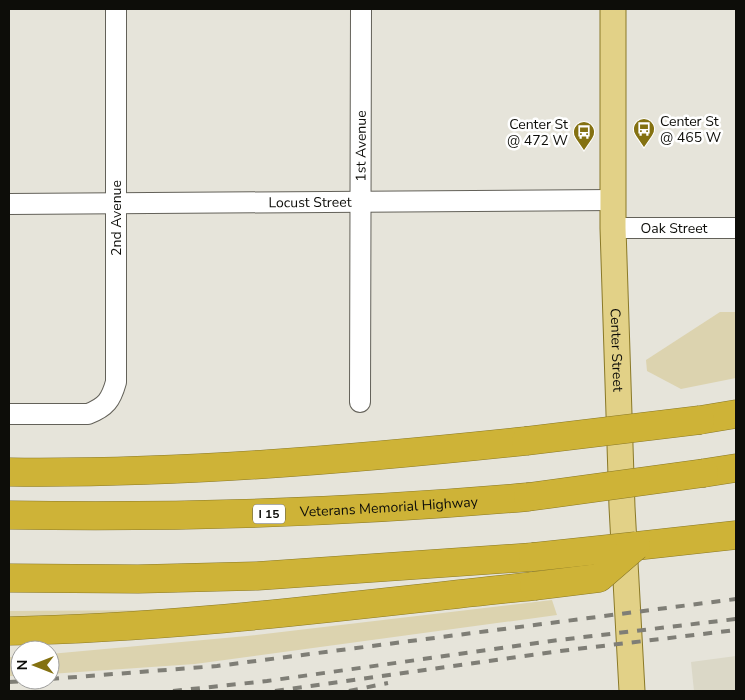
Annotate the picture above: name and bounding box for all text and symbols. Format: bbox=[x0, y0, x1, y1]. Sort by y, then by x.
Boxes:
street label: 1st Avenue bbox=[352, 110, 371, 182]
place label: Center St @ 465 W bbox=[660, 112, 722, 147]
place label: Center St @ 472 W bbox=[507, 115, 569, 150]
bus stop icon: Center St @ 465 W bbox=[632, 117, 656, 148]
bus stop icon: Center St @ 472 W bbox=[572, 120, 596, 151]
street label: 2nd Avenue bbox=[107, 180, 126, 256]
street label: Locust Street bbox=[268, 193, 352, 212]
street label: Oak Street bbox=[640, 219, 708, 238]
street label: Center Street bbox=[606, 308, 627, 392]
street label: Veterans Memorial Highway bbox=[298, 492, 479, 522]
road number: I 15 bbox=[253, 504, 285, 524]
north arrow bbox=[10, 640, 60, 690]
text: N bbox=[13, 660, 32, 670]

